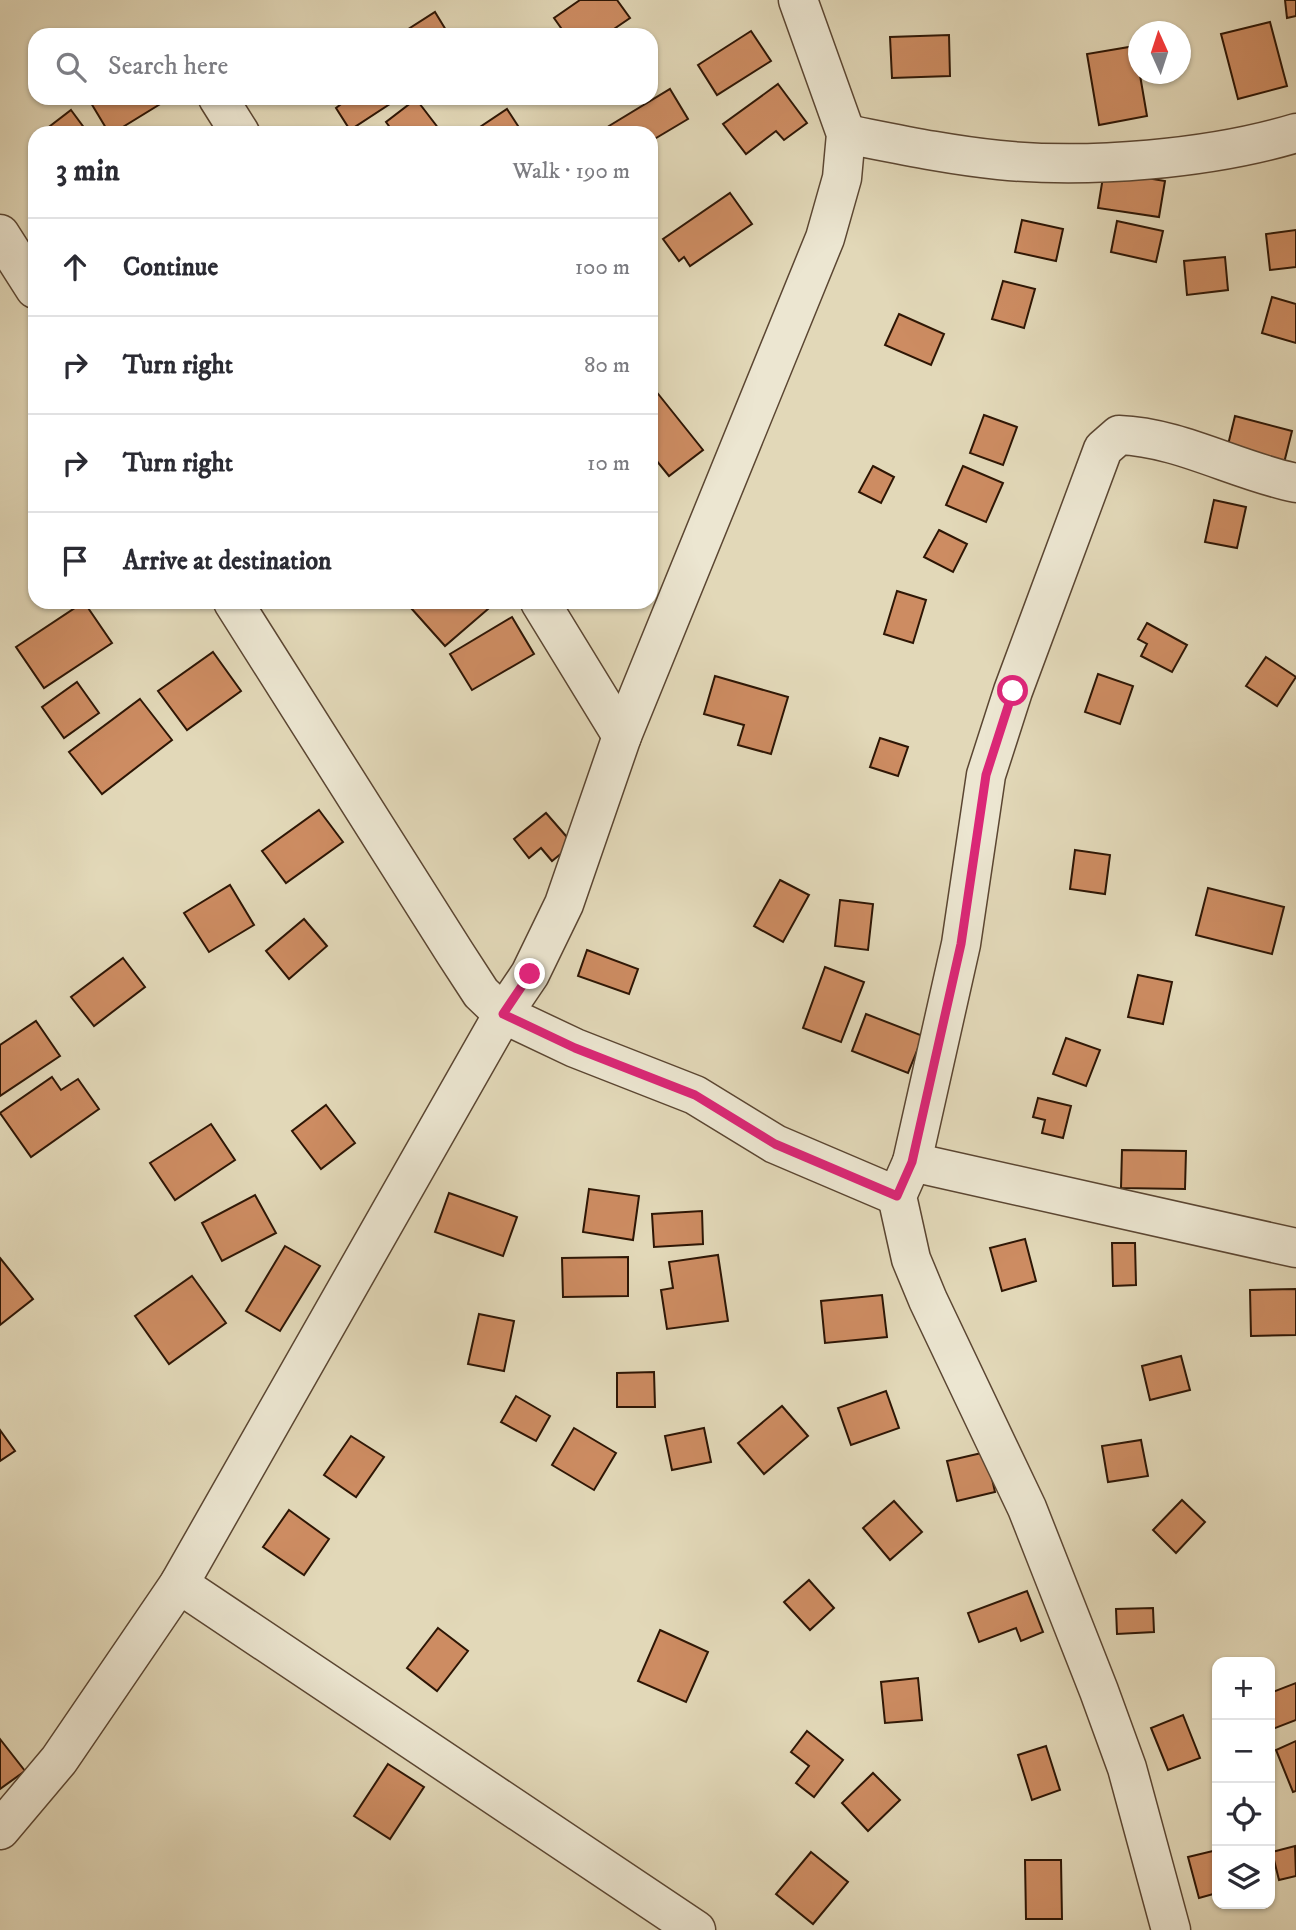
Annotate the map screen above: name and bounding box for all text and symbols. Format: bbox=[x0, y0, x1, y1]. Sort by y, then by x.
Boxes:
north arrow bbox=[1128, 21, 1191, 84]
search box bbox=[28, 28, 658, 105]
icon: search bbox=[52, 48, 90, 86]
text: Search here bbox=[108, 50, 228, 83]
text: 3 min bbox=[56, 153, 120, 190]
text: Walk · 190 m bbox=[512, 157, 630, 186]
icon: ahead bbox=[56, 248, 94, 286]
text: Continue bbox=[123, 251, 218, 284]
text: 100 m bbox=[575, 253, 630, 282]
icon: right bbox=[56, 346, 94, 384]
text: Turn right bbox=[123, 349, 233, 382]
text: 80 m bbox=[584, 351, 630, 380]
icon: right bbox=[56, 444, 94, 482]
text: Turn right bbox=[123, 447, 233, 480]
text: 10 m bbox=[587, 449, 630, 478]
icon: arrive bbox=[56, 542, 94, 580]
text: Arrive at destination bbox=[123, 545, 332, 578]
route start bbox=[997, 675, 1028, 706]
route end bbox=[514, 958, 545, 989]
map controls bbox=[1212, 1657, 1275, 1909]
button: + bbox=[1212, 1657, 1275, 1720]
button: − bbox=[1212, 1720, 1275, 1783]
button: locate bbox=[1212, 1783, 1275, 1846]
button: layers bbox=[1212, 1846, 1275, 1909]

